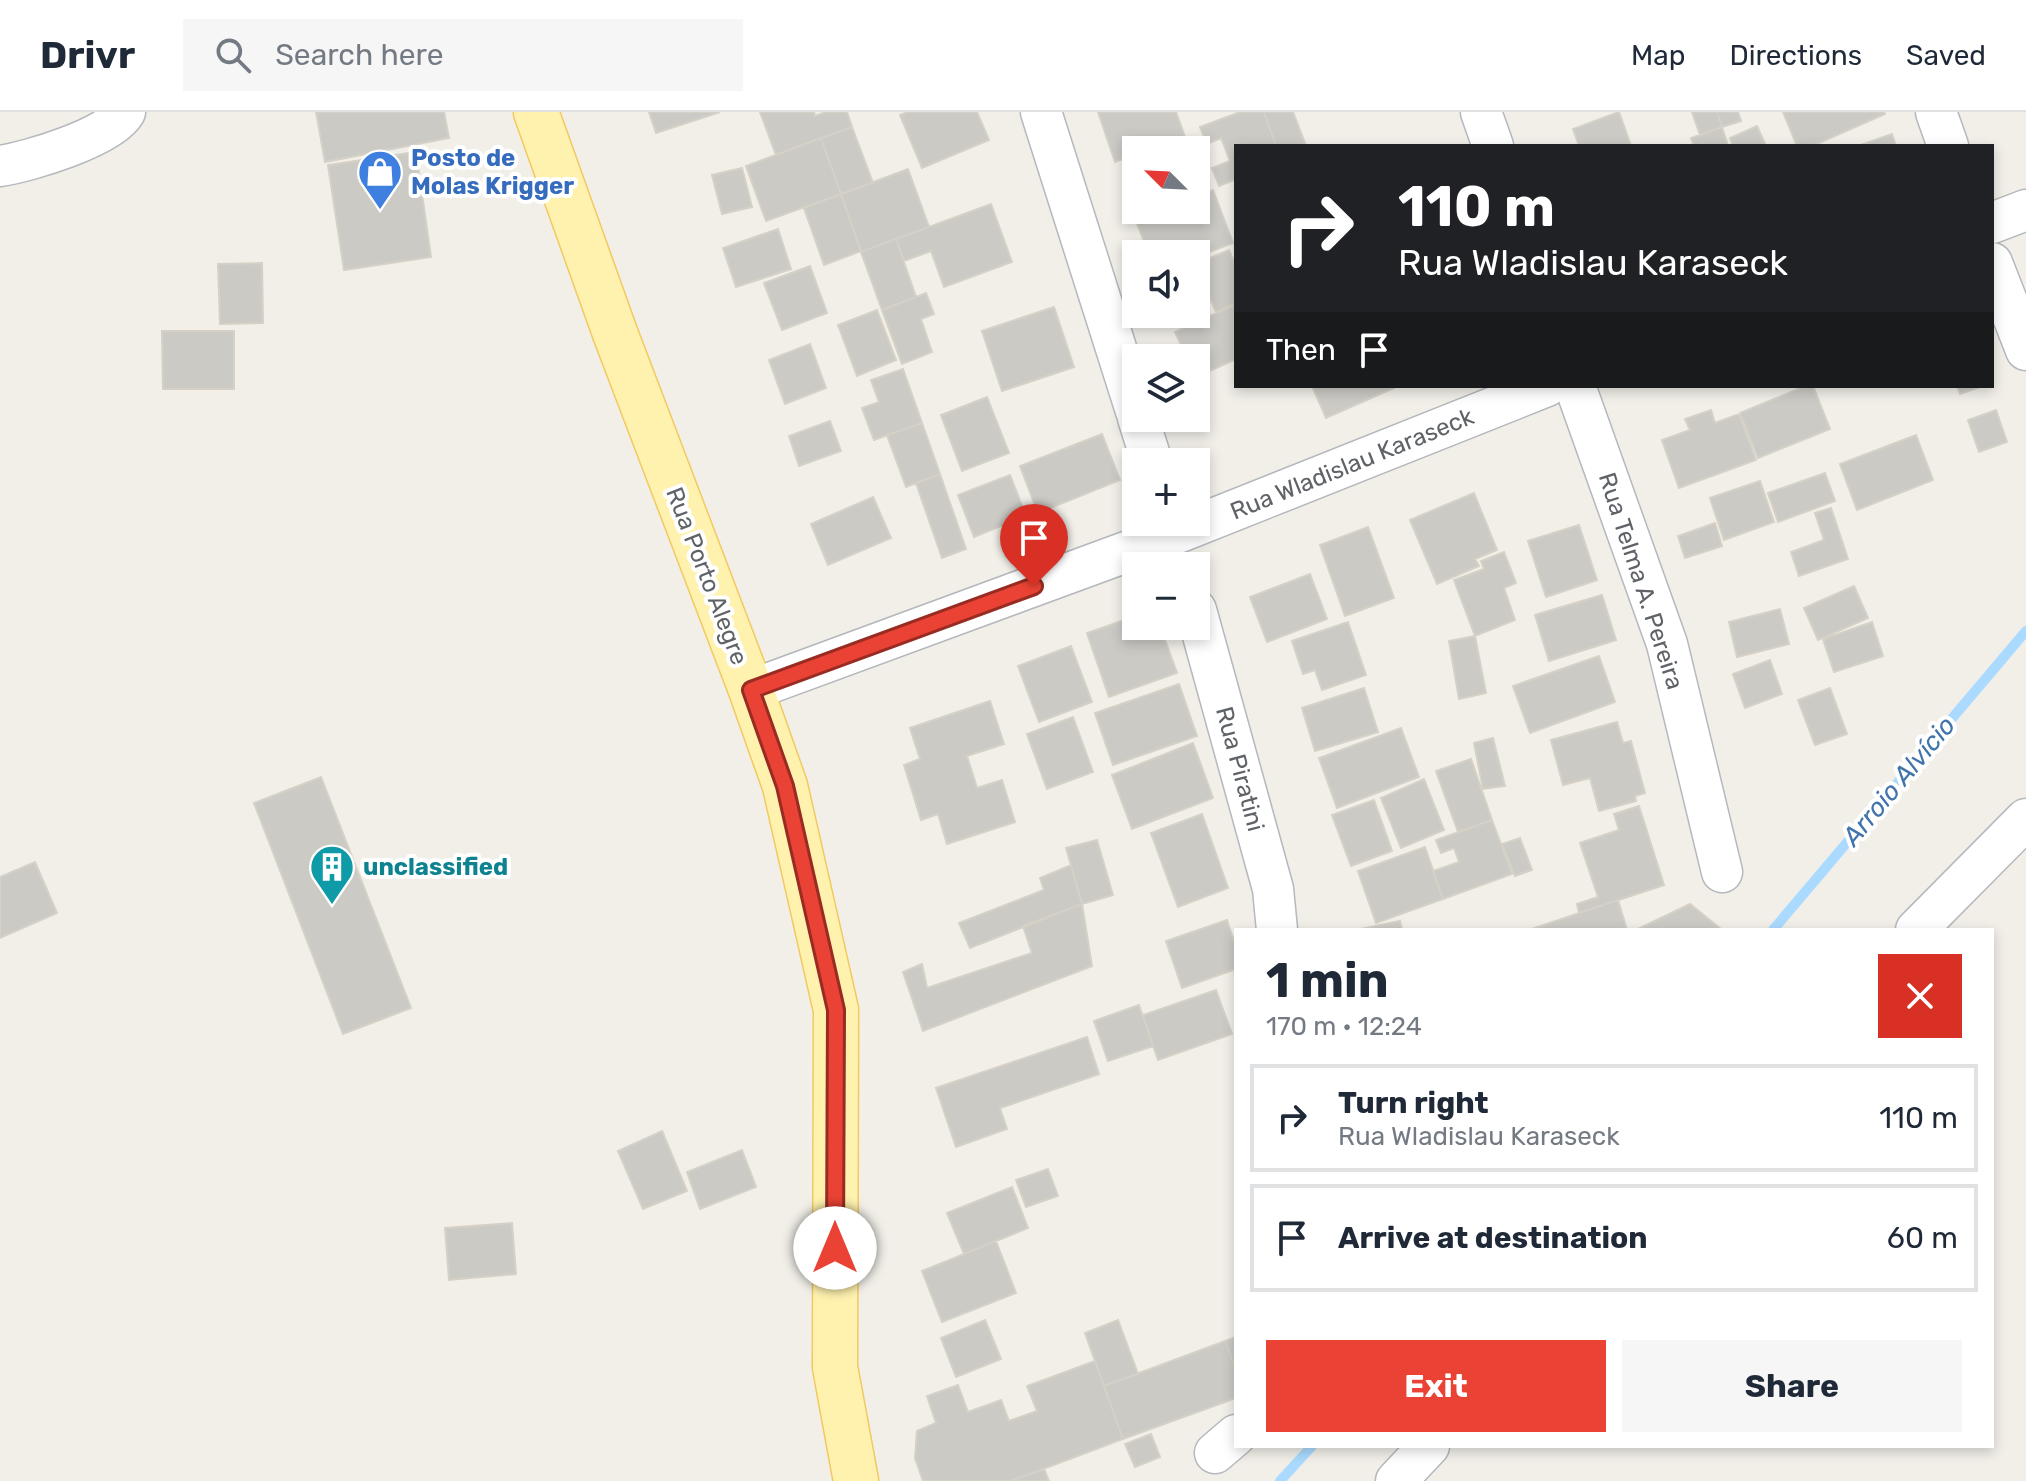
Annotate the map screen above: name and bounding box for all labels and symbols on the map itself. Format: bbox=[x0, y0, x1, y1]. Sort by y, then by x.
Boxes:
north arrow bbox=[1122, 136, 1210, 224]
place label: Posto de Molas Krigger bbox=[411, 144, 574, 200]
shop icon: Posto de Molas Krigger bbox=[356, 148, 404, 211]
street label: Rua Wladislau Karaseck bbox=[1226, 402, 1478, 526]
street label: Rua Telma A. Pereira bbox=[1593, 469, 1689, 693]
street label: Rua Porto Alegre bbox=[660, 483, 754, 669]
pin bbox=[1000, 504, 1068, 586]
street label: Rua Piratini bbox=[1210, 703, 1270, 835]
water label: Arroio Alvício bbox=[1835, 710, 1962, 853]
building icon: unclassified bbox=[308, 843, 356, 906]
place label: unclassified bbox=[363, 853, 508, 881]
position arrow bbox=[793, 1206, 877, 1290]

